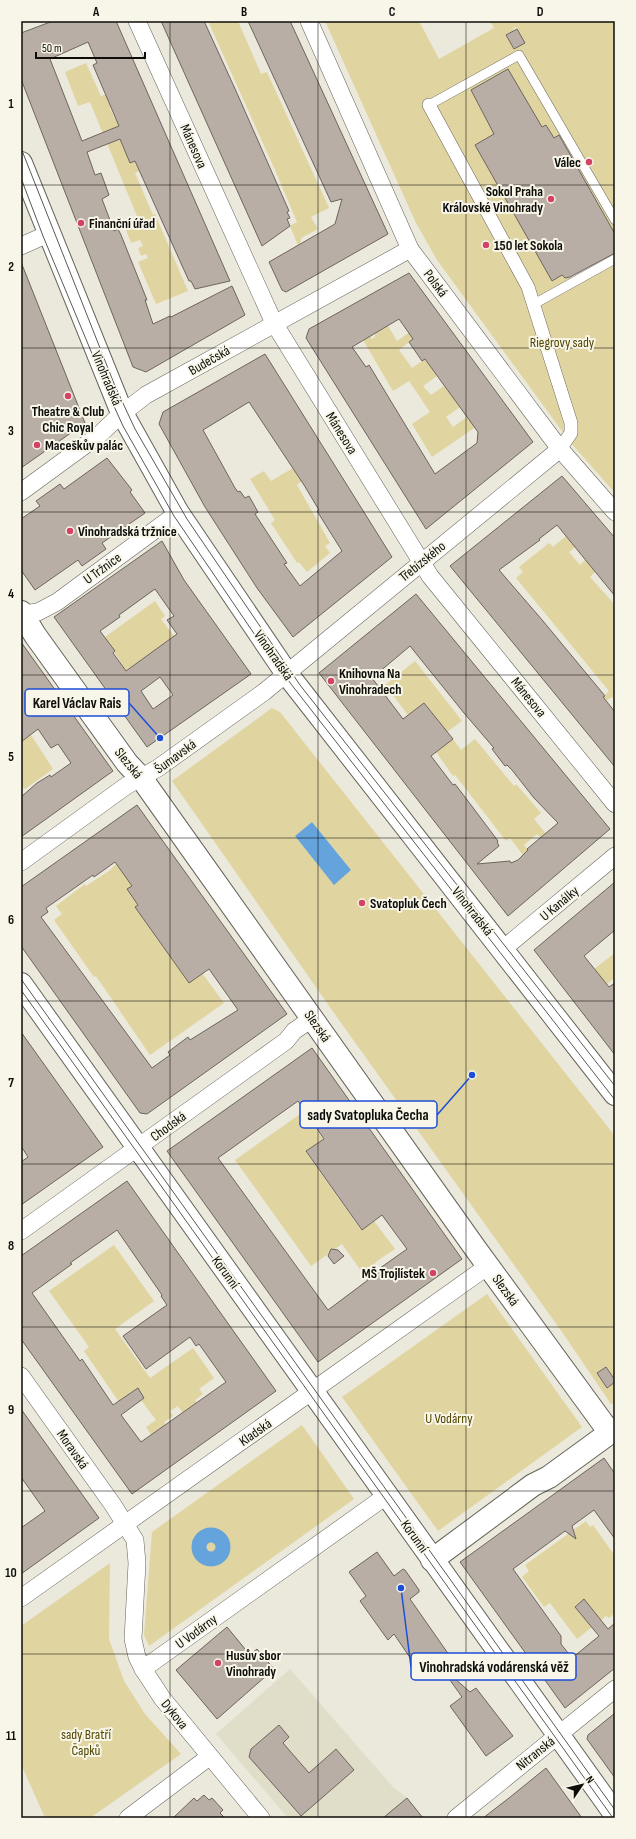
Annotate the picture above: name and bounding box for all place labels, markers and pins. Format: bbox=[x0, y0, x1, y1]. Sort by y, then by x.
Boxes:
place label: Válec bbox=[554, 154, 581, 171]
marker: Válec bbox=[584, 157, 594, 167]
place label: Sokol Praha Královské Vinohrady bbox=[442, 183, 543, 216]
marker: Sokol Praha Královské Vinohrady bbox=[546, 194, 556, 204]
place label: Finanční úřad bbox=[89, 215, 155, 232]
marker: Finanční úřad bbox=[76, 218, 86, 228]
place label: 150 let Sokola bbox=[494, 237, 563, 254]
marker: 150 let Sokola bbox=[481, 240, 491, 250]
marker: Theatre & Club Chic Royal bbox=[63, 391, 73, 401]
place label: Theatre & Club Chic Royal bbox=[32, 403, 104, 436]
place label: Maceškův palác bbox=[45, 437, 123, 454]
marker: Maceškův palác bbox=[32, 440, 42, 450]
place label: Vinohradská tržnice bbox=[78, 523, 177, 540]
marker: Vinohradská tržnice bbox=[65, 526, 75, 536]
place label: Knihovna Na Vinohradech bbox=[339, 665, 401, 698]
marker: Knihovna Na Vinohradech bbox=[326, 676, 336, 686]
callout: Karel Václav Rais bbox=[25, 689, 129, 716]
place label: Svatopluk Čech bbox=[370, 895, 447, 912]
marker: Svatopluk Čech bbox=[357, 898, 367, 908]
callout: sady Svatopluka Čecha bbox=[300, 1101, 437, 1128]
place label: MŠ Trojlístek bbox=[362, 1265, 425, 1282]
marker: MŠ Trojlístek bbox=[428, 1268, 438, 1278]
place label: Husův sbor Vinohrady bbox=[226, 1647, 282, 1680]
callout: Vinohradská vodárenská věž bbox=[411, 1653, 576, 1680]
marker: Husův sbor Vinohrady bbox=[213, 1658, 223, 1668]

